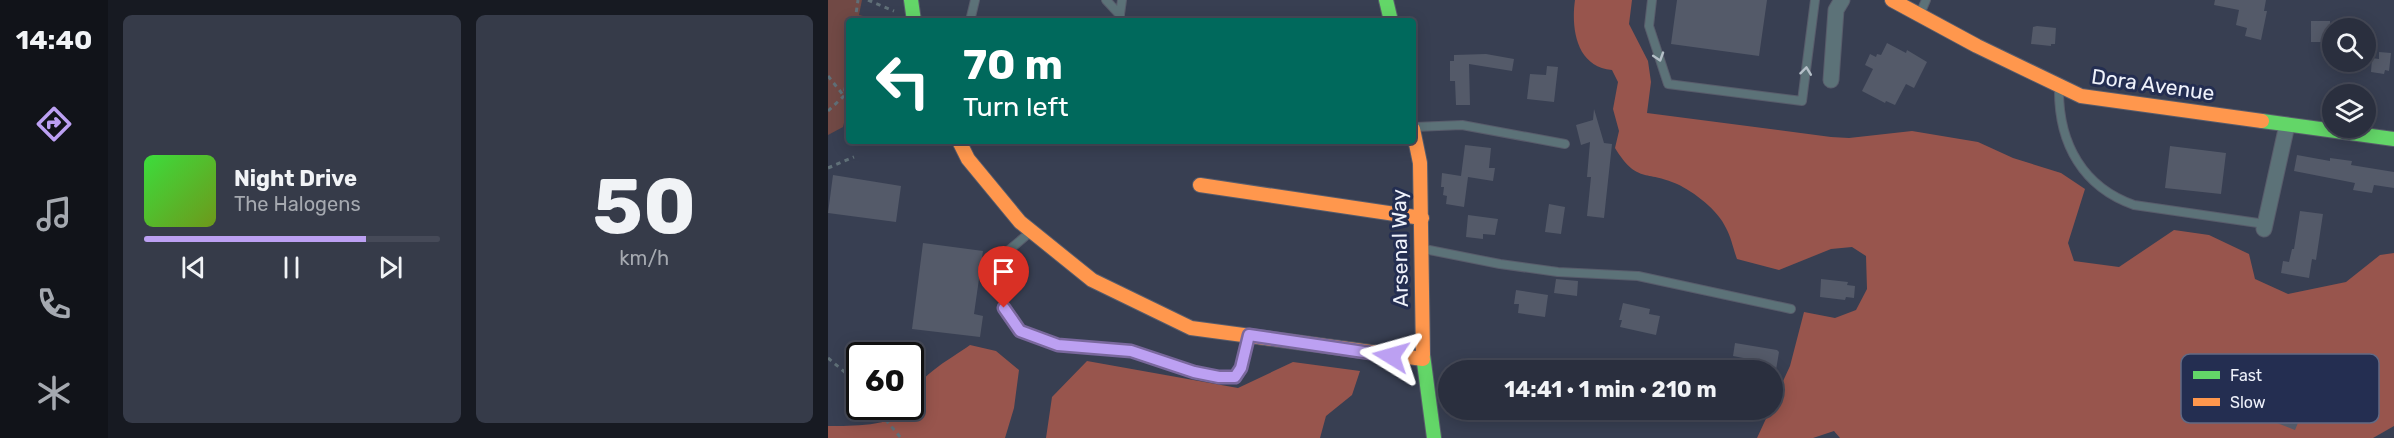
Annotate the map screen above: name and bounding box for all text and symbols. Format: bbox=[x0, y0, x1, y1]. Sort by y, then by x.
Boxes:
map controls bbox=[2322, 18, 2376, 138]
button: search bbox=[2322, 18, 2376, 72]
text: 14:40 bbox=[16, 24, 92, 56]
text: 70 m bbox=[963, 40, 1063, 90]
icon: left bbox=[864, 42, 942, 120]
one-way arrow bbox=[1651, 51, 1664, 62]
street label: Dora Avenue bbox=[2090, 63, 2216, 106]
one-way arrow bbox=[1799, 66, 1811, 76]
button: layers bbox=[2322, 84, 2376, 138]
text: Turn left bbox=[963, 91, 1068, 123]
icon: directions bbox=[33, 103, 75, 145]
text: 50 bbox=[593, 160, 696, 253]
text: Night Drive bbox=[234, 165, 357, 192]
street label: Arsenal Way bbox=[1386, 188, 1413, 307]
text: The Halogens bbox=[234, 192, 361, 216]
icon: music bbox=[33, 193, 75, 235]
text: km/h bbox=[619, 246, 669, 270]
pin bbox=[978, 246, 1029, 308]
icon: previous bbox=[177, 251, 210, 284]
icon: pause bbox=[275, 251, 308, 284]
icon: next bbox=[374, 251, 407, 284]
icon: arrive bbox=[987, 255, 1020, 288]
icon: phone bbox=[33, 283, 75, 325]
position arrow bbox=[1359, 324, 1423, 388]
speed limit sign: 60 bbox=[846, 342, 924, 420]
legend bbox=[2181, 354, 2379, 423]
text: Fast bbox=[2230, 366, 2262, 385]
icon: climate bbox=[33, 372, 75, 414]
text: 14:41 · 1 min · 210 m bbox=[1504, 376, 1717, 403]
text: Slow bbox=[2230, 393, 2266, 412]

